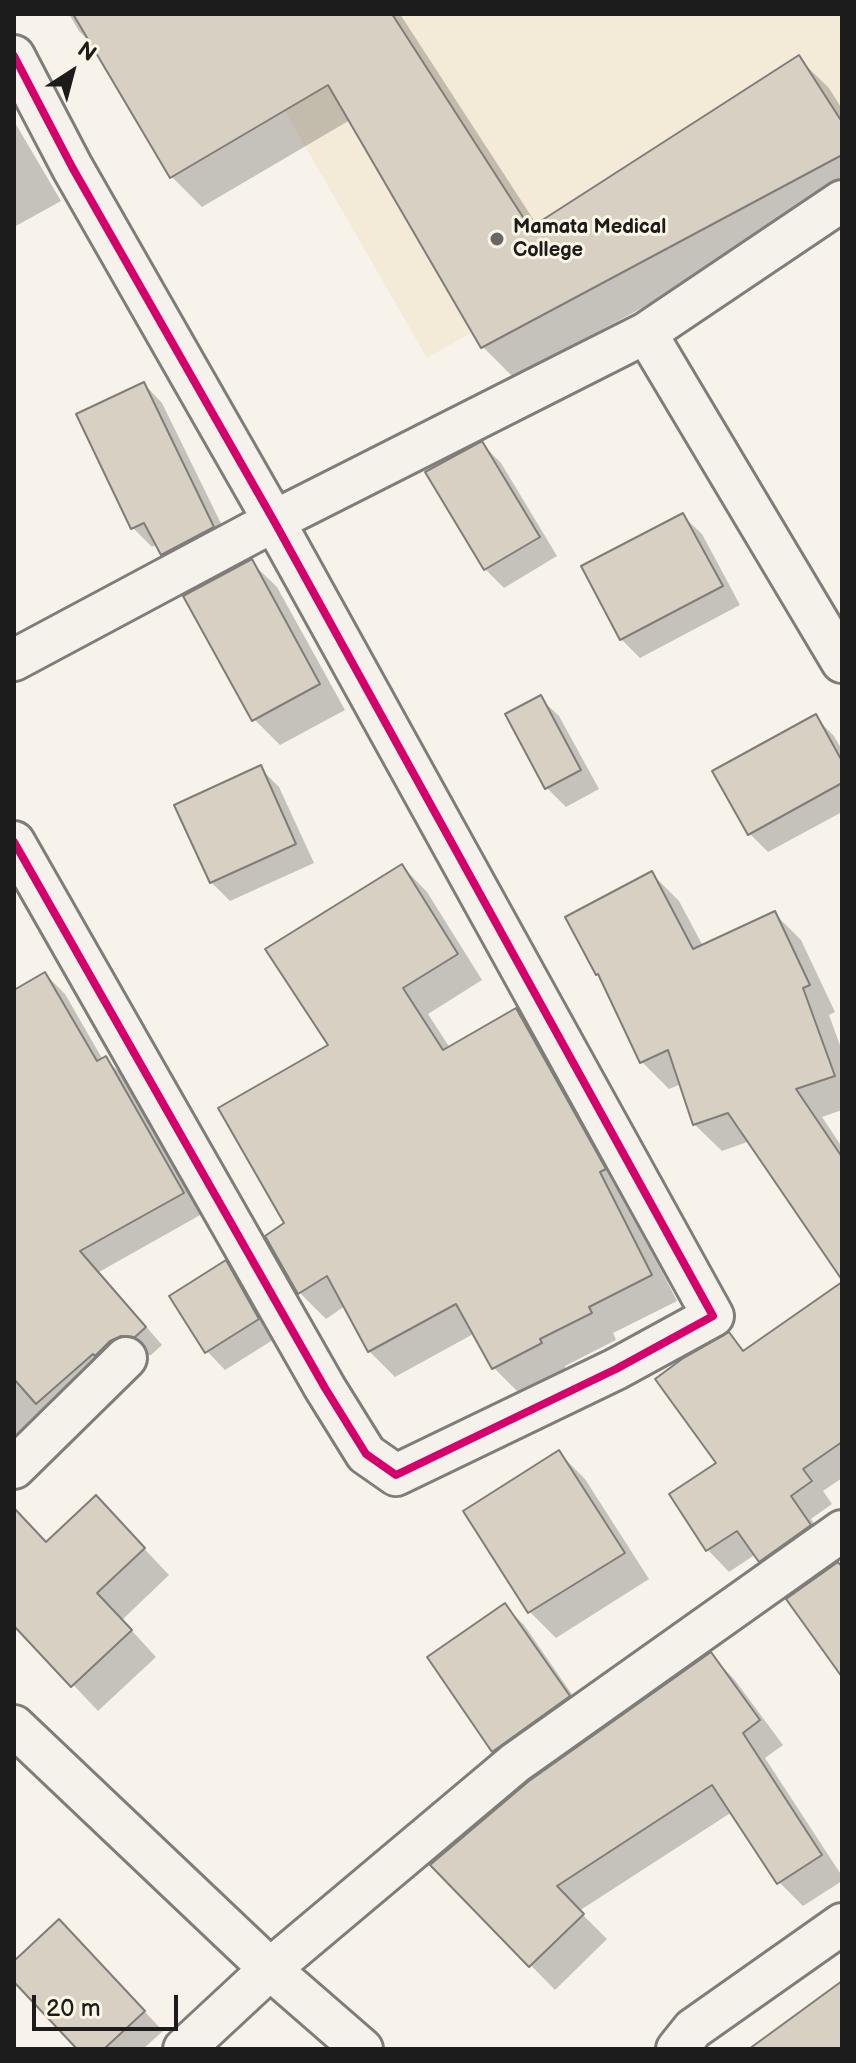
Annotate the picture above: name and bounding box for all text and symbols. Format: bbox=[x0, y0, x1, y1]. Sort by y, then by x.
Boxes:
north arrow bbox=[32, 32, 112, 112]
text: N bbox=[72, 36, 101, 68]
place label: Mamata Medical College bbox=[513, 216, 666, 263]
marker: Mamata Medical College bbox=[488, 230, 506, 248]
scale bar bbox=[36, 1979, 182, 2029]
text: 20 m bbox=[46, 1994, 101, 2023]

